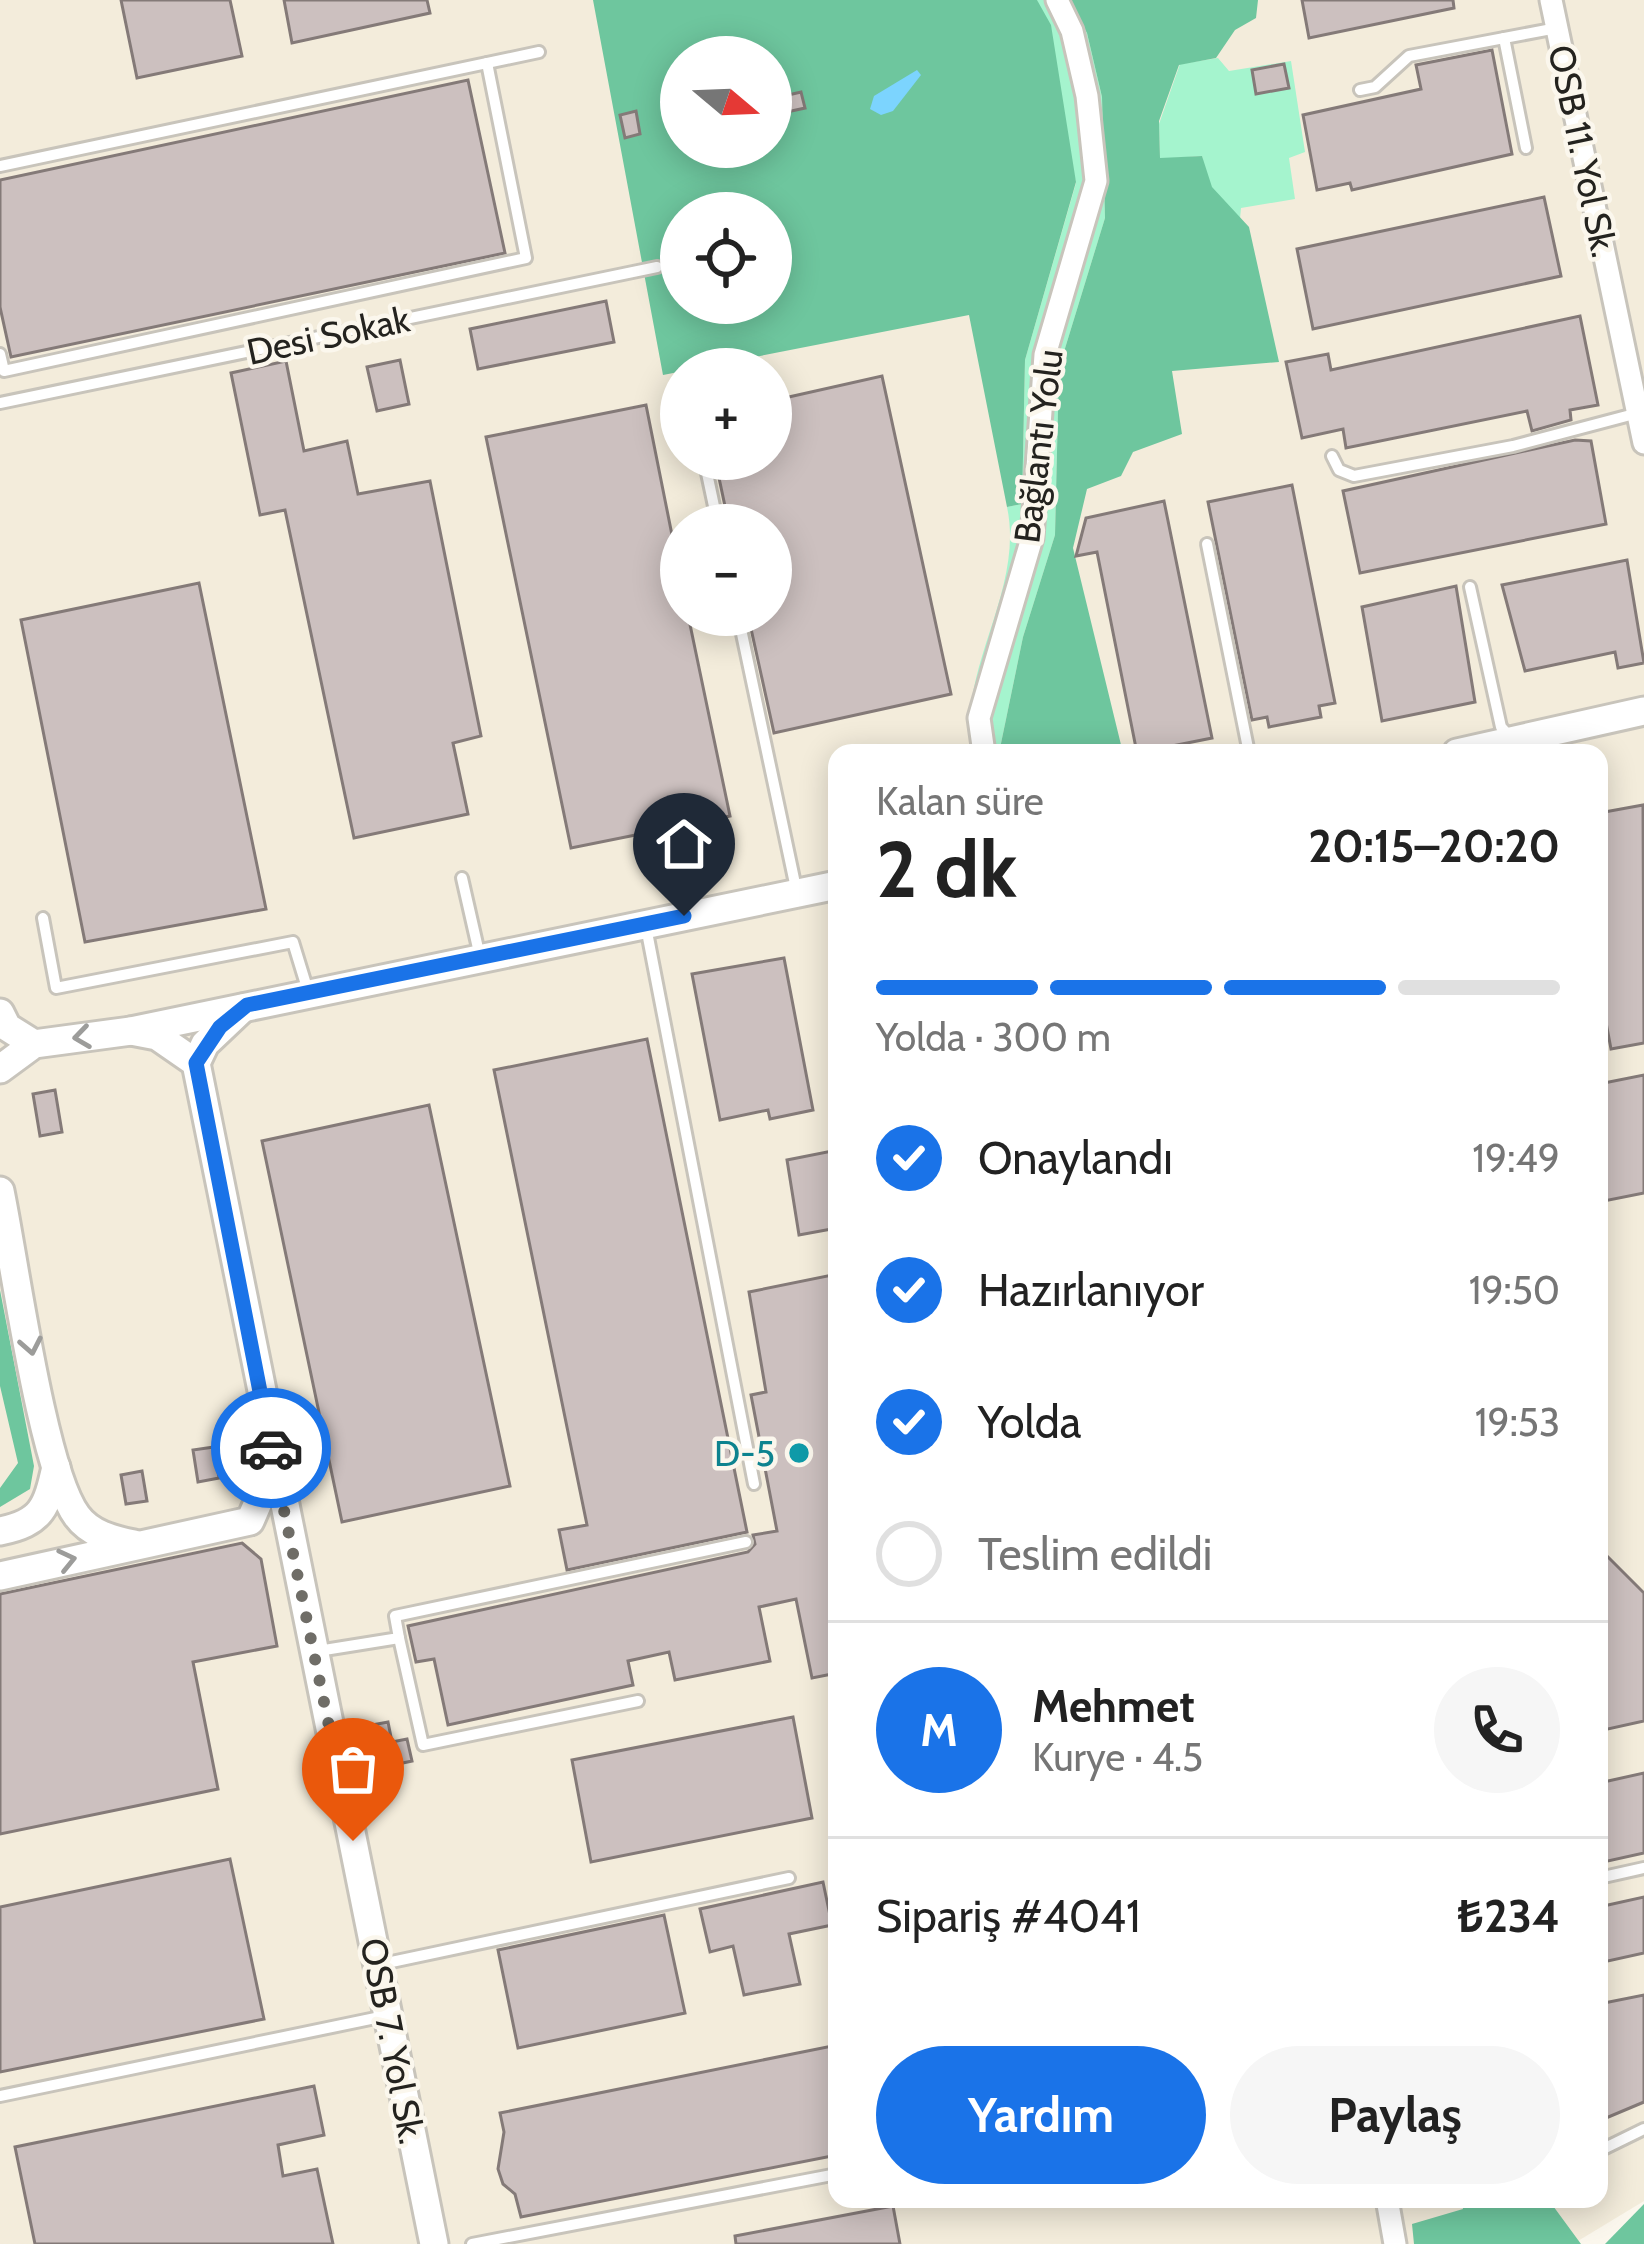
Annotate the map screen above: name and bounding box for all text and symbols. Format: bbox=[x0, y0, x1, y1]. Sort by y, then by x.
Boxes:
north arrow bbox=[660, 36, 792, 168]
map controls bbox=[660, 36, 792, 636]
street label: OSB 11. Yol Sk. bbox=[1539, 41, 1627, 261]
button: locate bbox=[660, 192, 792, 324]
street label: Desi Sokak bbox=[243, 296, 414, 374]
street label: Bağlantı Yolu bbox=[1004, 347, 1072, 545]
button: + bbox=[660, 348, 792, 480]
button: − bbox=[660, 504, 792, 636]
text: Kalan süre bbox=[876, 777, 1044, 825]
pin bbox=[633, 793, 735, 916]
icon: home bbox=[651, 811, 717, 877]
text: 20:15–20:20 bbox=[1308, 819, 1560, 873]
text: 2 dk bbox=[876, 822, 1017, 917]
text: Yolda · 300 m bbox=[876, 1013, 1111, 1061]
one-way arrow bbox=[73, 1023, 92, 1049]
icon: check bbox=[876, 1125, 942, 1191]
text: Onaylandı bbox=[978, 1131, 1173, 1185]
text: 19:49 bbox=[1472, 1134, 1560, 1182]
icon: check bbox=[876, 1257, 942, 1323]
text: Hazırlanıyor bbox=[978, 1263, 1204, 1317]
text: 19:50 bbox=[1469, 1266, 1560, 1314]
one-way arrow bbox=[18, 1336, 43, 1356]
courier bbox=[211, 1388, 331, 1508]
icon: check bbox=[876, 1389, 942, 1455]
text: Yolda bbox=[978, 1395, 1081, 1449]
text: 19:53 bbox=[1475, 1398, 1560, 1446]
icon: car bbox=[238, 1415, 304, 1481]
place label: D-5 bbox=[714, 1431, 775, 1475]
marker: D-5 bbox=[786, 1440, 812, 1466]
text: Teslim edildi bbox=[978, 1527, 1212, 1581]
one-way arrow bbox=[56, 1549, 76, 1574]
button: phone bbox=[1434, 1667, 1560, 1793]
text: Mehmet bbox=[1032, 1679, 1195, 1733]
text: M bbox=[920, 1703, 958, 1757]
pin bbox=[302, 1718, 404, 1841]
text: Kurye · 4.5 bbox=[1032, 1733, 1203, 1781]
icon: bag bbox=[320, 1736, 386, 1802]
text: Sipariş #4041 bbox=[876, 1889, 1141, 1943]
text: ₺234 bbox=[1457, 1889, 1560, 1943]
street label: OSB 7. Yol Sk. bbox=[351, 1934, 435, 2148]
button: Yardım bbox=[876, 2046, 1206, 2184]
button: Paylaş bbox=[1230, 2046, 1560, 2184]

